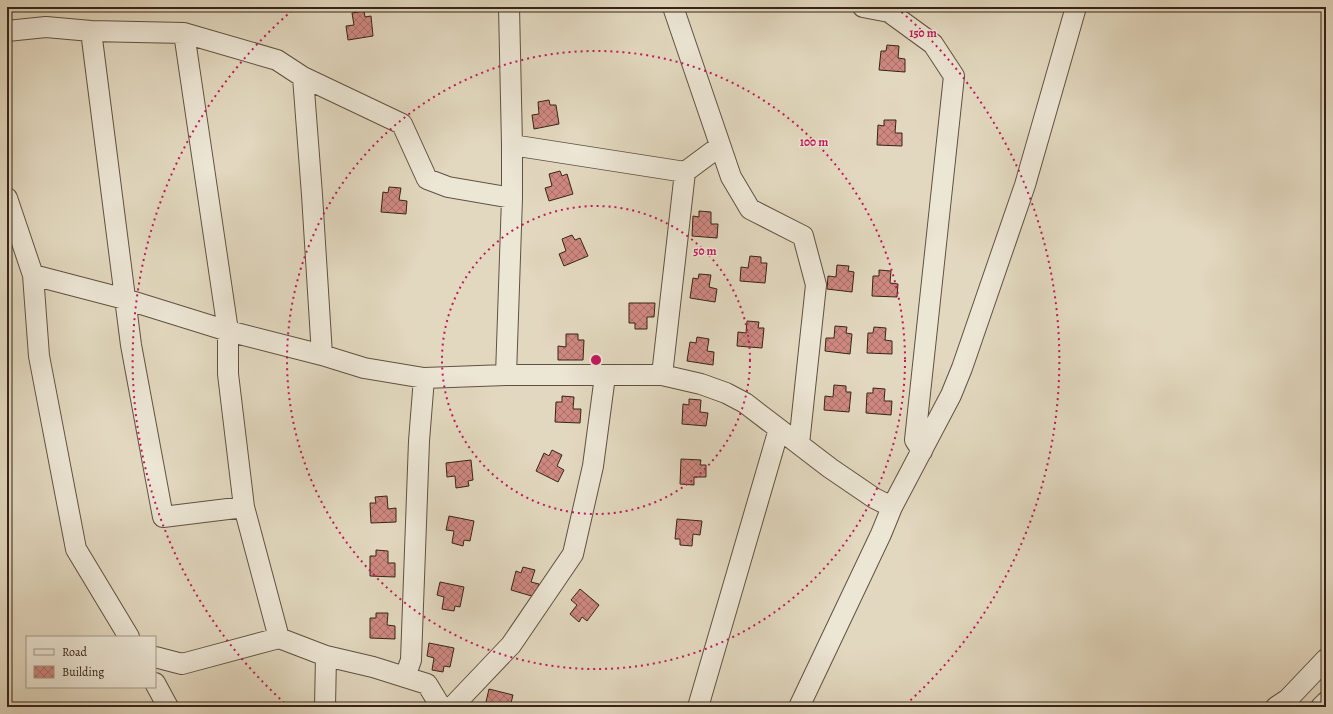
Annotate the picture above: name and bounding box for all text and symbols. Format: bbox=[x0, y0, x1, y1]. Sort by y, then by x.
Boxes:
text: 150 m bbox=[909, 25, 937, 41]
text: 100 m bbox=[800, 134, 828, 150]
text: 50 m bbox=[693, 243, 717, 259]
centre of rings bbox=[589, 353, 603, 367]
legend bbox=[26, 636, 156, 688]
text: Road bbox=[62, 644, 88, 660]
text: Building bbox=[62, 664, 104, 680]

